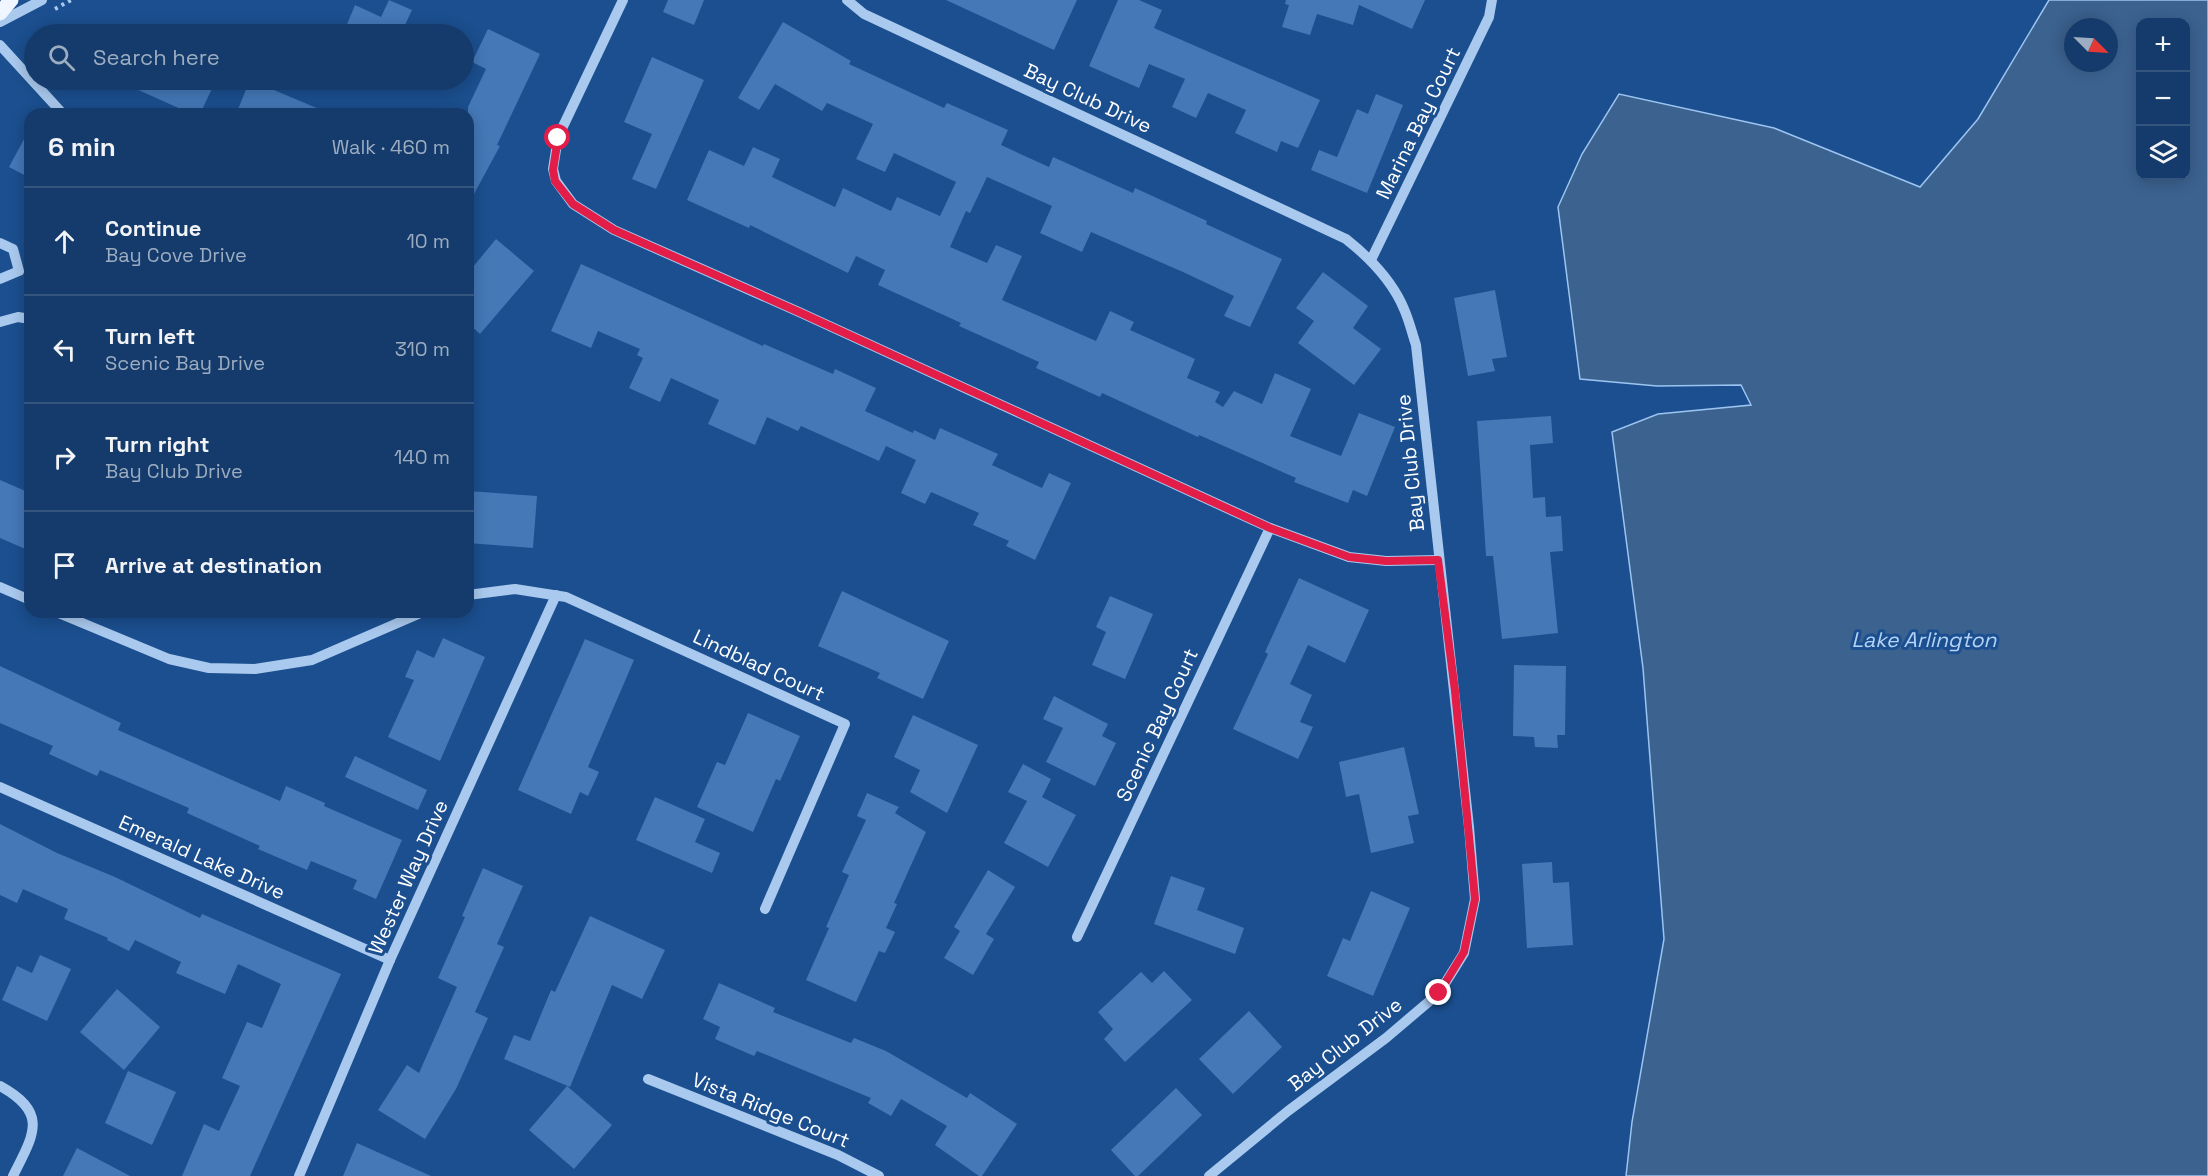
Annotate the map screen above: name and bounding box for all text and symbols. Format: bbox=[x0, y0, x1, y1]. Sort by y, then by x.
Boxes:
north arrow bbox=[2064, 18, 2118, 72]
map controls bbox=[2136, 18, 2190, 180]
button: + bbox=[2136, 18, 2190, 72]
search box bbox=[24, 24, 474, 90]
icon: search bbox=[45, 41, 78, 74]
text: Search here bbox=[93, 43, 220, 71]
street label: Marina Bay Court bbox=[1370, 43, 1466, 203]
street label: Bay Club Drive bbox=[1020, 57, 1156, 139]
button: − bbox=[2136, 72, 2190, 126]
route start bbox=[544, 124, 570, 150]
button: layers bbox=[2136, 126, 2190, 180]
text: 6 min bbox=[48, 130, 116, 164]
text: Walk · 460 m bbox=[332, 134, 450, 160]
text: Continue bbox=[105, 214, 201, 242]
icon: ahead bbox=[48, 225, 81, 258]
text: 10 m bbox=[406, 228, 450, 254]
text: Bay Cove Drive bbox=[105, 242, 247, 268]
text: Turn left bbox=[105, 322, 195, 350]
icon: left bbox=[48, 333, 81, 366]
text: 310 m bbox=[395, 336, 450, 362]
text: Scenic Bay Drive bbox=[105, 350, 265, 376]
street label: Bay Club Drive bbox=[1390, 393, 1430, 533]
text: Turn right bbox=[105, 430, 210, 458]
icon: right bbox=[48, 441, 81, 474]
text: 140 m bbox=[394, 444, 450, 470]
text: Bay Club Drive bbox=[105, 458, 243, 484]
icon: arrive bbox=[48, 549, 81, 582]
text: Arrive at destination bbox=[105, 551, 322, 579]
street label: Lindblad Court bbox=[689, 623, 829, 707]
water label: Lake Arlington bbox=[1852, 626, 1997, 653]
street label: Scenic Bay Court bbox=[1110, 644, 1204, 806]
street label: Wester Way Drive bbox=[362, 796, 454, 958]
street label: Emerald Lake Drive bbox=[115, 809, 289, 905]
route end bbox=[1425, 979, 1451, 1005]
street label: Bay Club Drive bbox=[1283, 991, 1407, 1097]
street label: Vista Ridge Court bbox=[688, 1067, 854, 1153]

